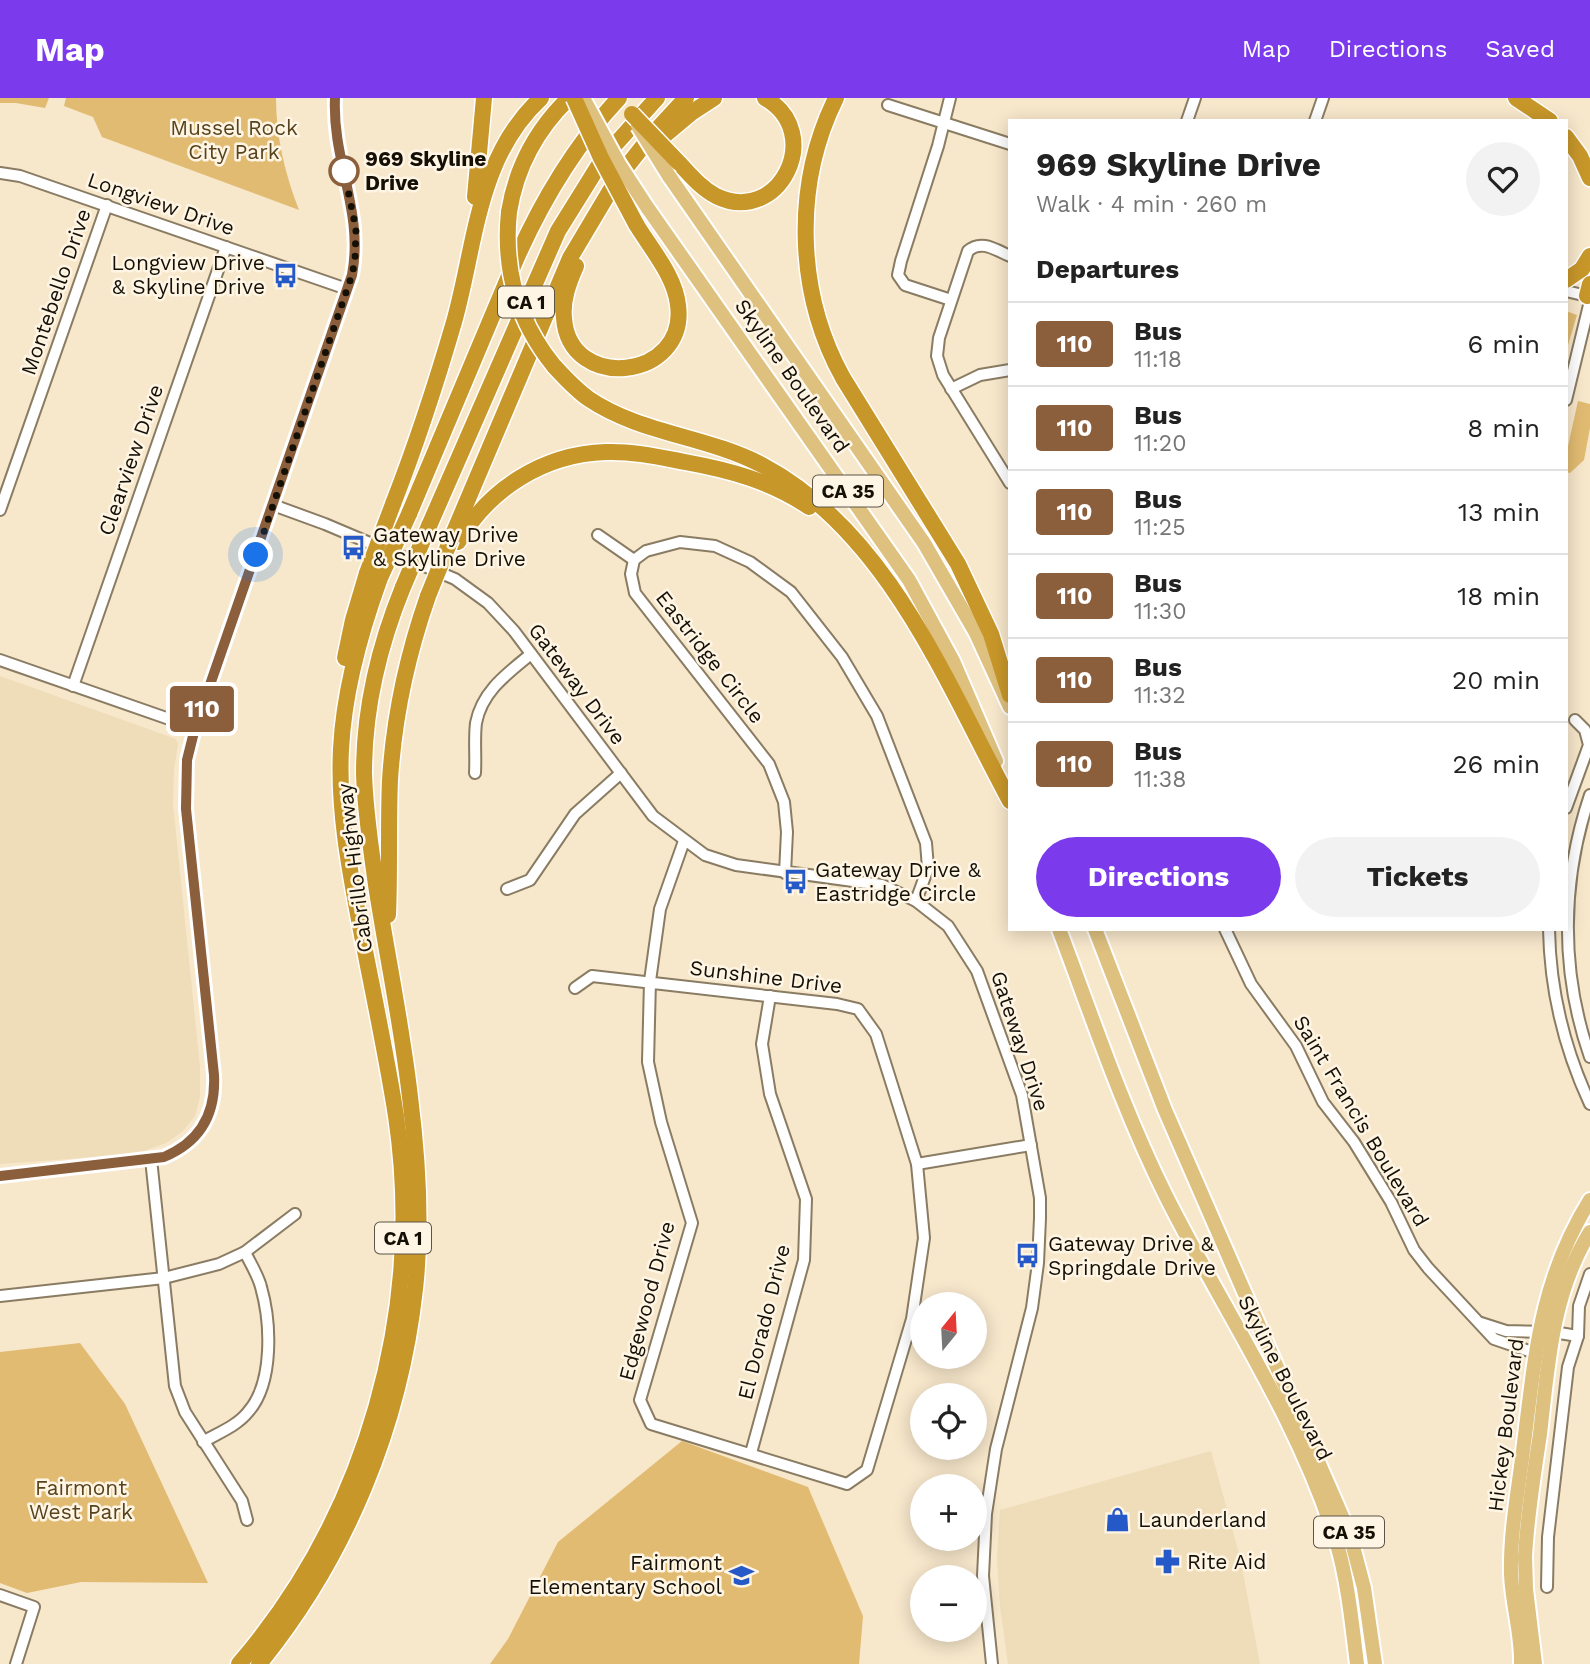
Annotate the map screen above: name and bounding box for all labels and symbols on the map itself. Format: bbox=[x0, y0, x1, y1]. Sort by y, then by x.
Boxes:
park label: Mussel Rock City Park bbox=[170, 115, 298, 164]
place label: 969 Skyline Drive bbox=[365, 146, 486, 195]
marker: 969 Skyline Drive bbox=[329, 156, 359, 186]
street label: Longview Drive bbox=[84, 167, 238, 240]
street label: Montebello Drive bbox=[15, 205, 96, 378]
place label: Longview Drive & Skyline Drive bbox=[111, 250, 265, 299]
bus stop icon: Longview Drive & Skyline Drive bbox=[271, 261, 299, 289]
road number: CA 1 bbox=[498, 286, 554, 318]
street label: Skyline Boulevard bbox=[730, 294, 855, 457]
street label: Clearview Drive bbox=[93, 381, 168, 539]
road number: CA 35 bbox=[813, 476, 883, 506]
place label: Gateway Drive & Skyline Drive bbox=[373, 522, 526, 571]
bus stop icon: Gateway Drive & Skyline Drive bbox=[339, 533, 367, 561]
your location bbox=[238, 537, 273, 572]
street label: Eastridge Circle bbox=[651, 585, 770, 728]
street label: Gateway Drive bbox=[524, 618, 631, 749]
line badge: 110 bbox=[162, 686, 242, 732]
street label: Cabrillo Highway bbox=[332, 782, 377, 954]
place label: Gateway Drive & Eastridge Circle bbox=[815, 857, 982, 906]
bus stop icon: Gateway Drive & Eastridge Circle bbox=[781, 868, 809, 896]
street label: Sunshine Drive bbox=[688, 955, 844, 998]
street label: Gateway Drive bbox=[986, 968, 1055, 1114]
street label: Saint Francis Boulevard bbox=[1288, 1011, 1434, 1231]
street label: Edgewood Drive bbox=[613, 1218, 680, 1383]
road number: CA 1 bbox=[375, 1222, 431, 1254]
place label: Gateway Drive & Springdale Drive bbox=[1048, 1231, 1216, 1280]
street label: El Dorado Drive bbox=[732, 1242, 795, 1402]
bus stop icon: Gateway Drive & Springdale Drive bbox=[1014, 1242, 1042, 1270]
street label: Skyline Boulevard bbox=[1233, 1291, 1338, 1465]
north arrow bbox=[910, 1292, 987, 1368]
street label: Hickey Boulevard bbox=[1482, 1337, 1529, 1513]
park label: Fairmont West Park bbox=[29, 1475, 133, 1524]
shop icon: Launderland bbox=[1104, 1506, 1132, 1534]
place label: Launderland bbox=[1138, 1507, 1267, 1532]
road number: CA 35 bbox=[1314, 1516, 1384, 1548]
pharmacy icon: Rite Aid bbox=[1153, 1548, 1181, 1576]
place label: Rite Aid bbox=[1187, 1549, 1266, 1574]
place label: Fairmont Elementary School bbox=[529, 1550, 723, 1599]
school or university icon: Fairmont Elementary School bbox=[728, 1561, 756, 1589]

